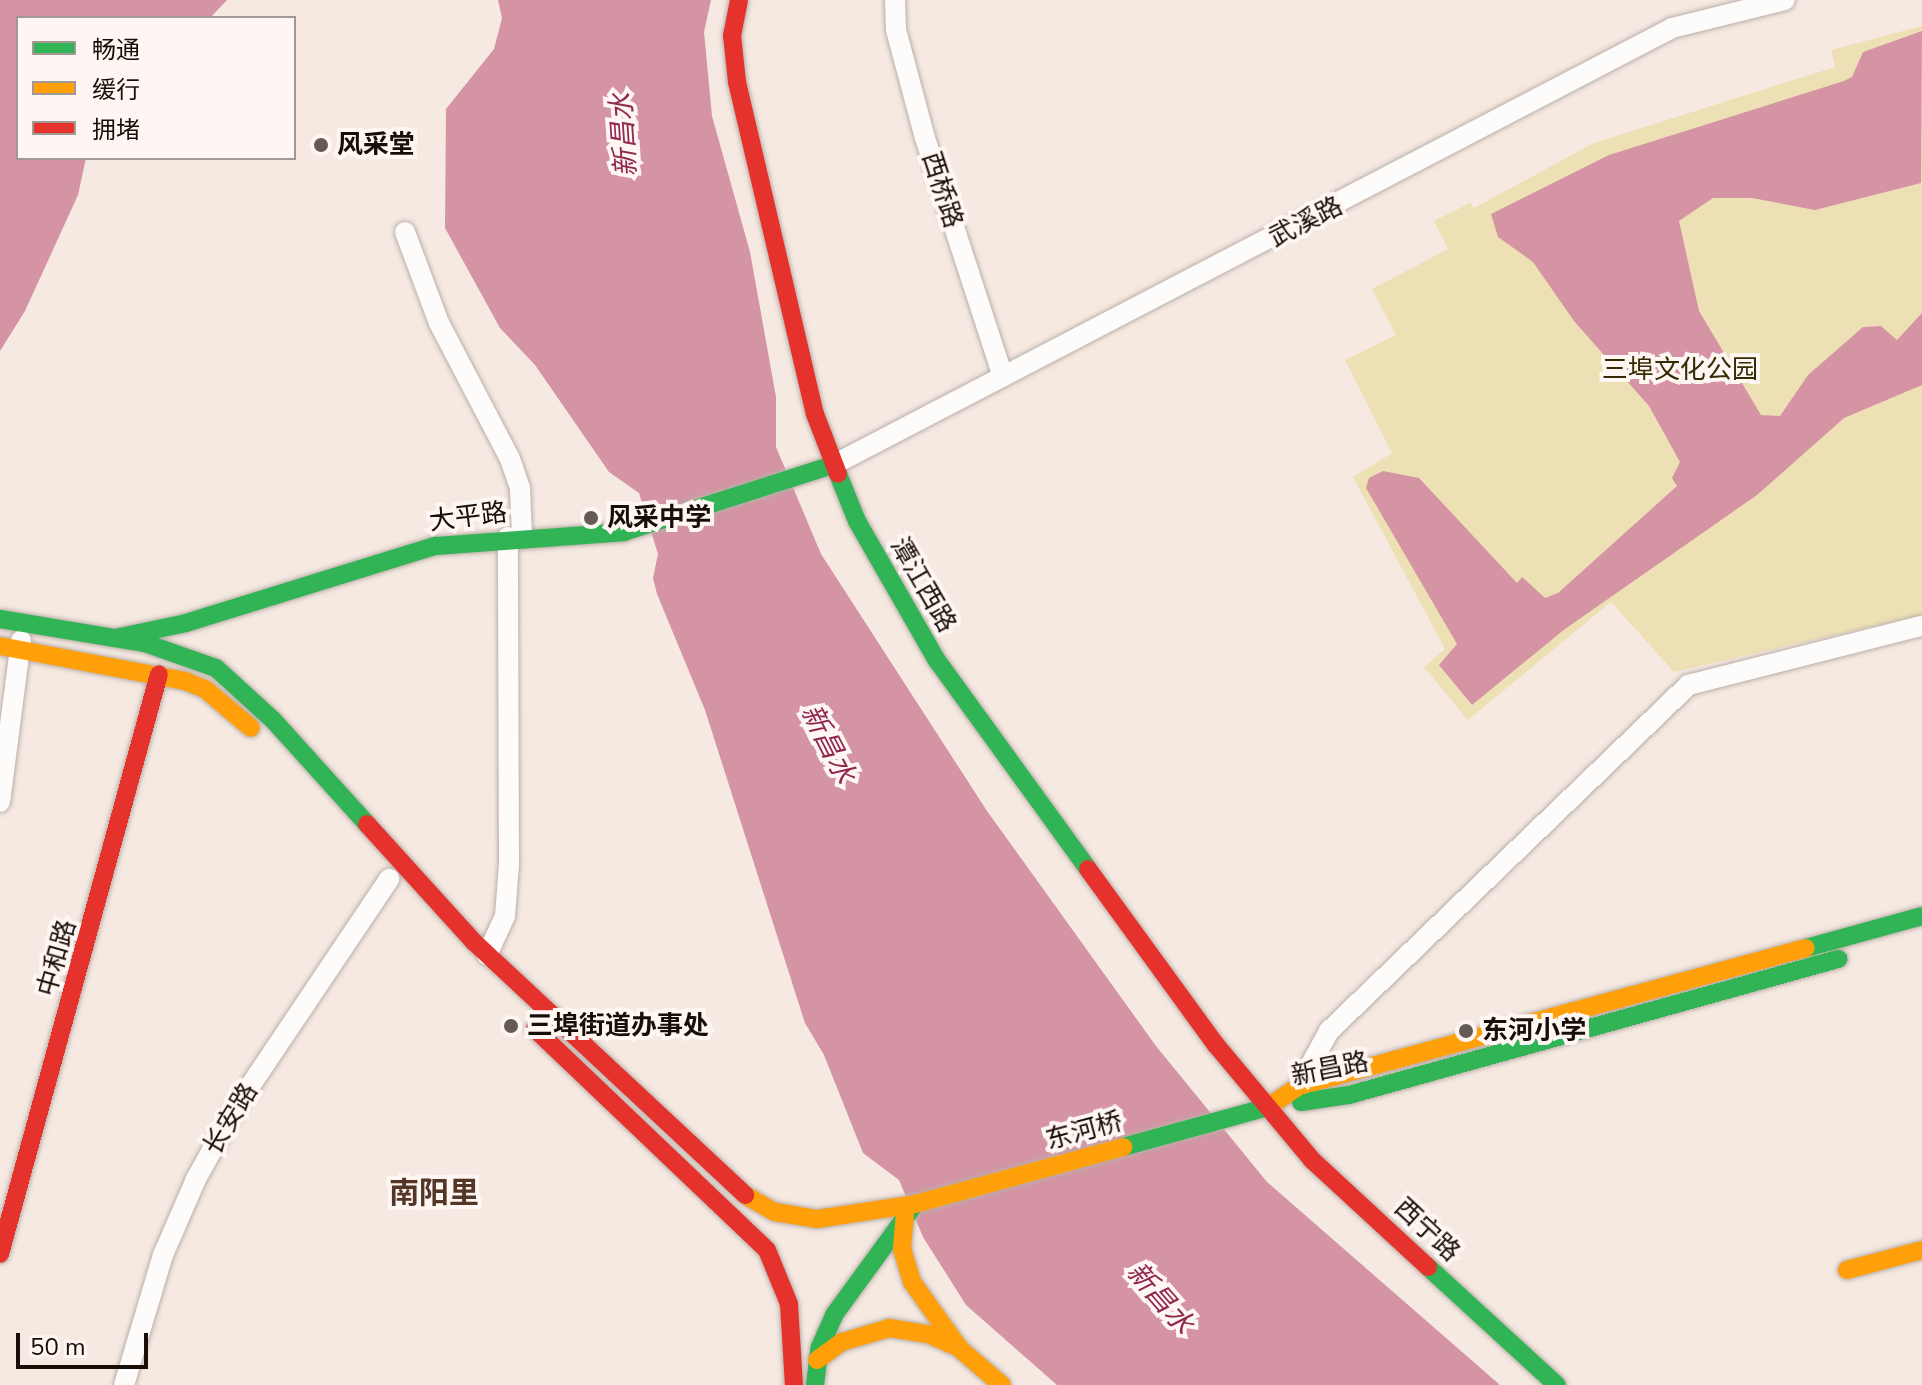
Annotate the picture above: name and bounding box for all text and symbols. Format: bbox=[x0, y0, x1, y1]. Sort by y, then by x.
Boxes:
legend bbox=[16, 16, 296, 160]
text: 畅通 bbox=[92, 34, 140, 66]
text: 缓行 bbox=[92, 74, 140, 106]
water label: 新昌水 bbox=[604, 92, 644, 178]
text: 拥堵 bbox=[92, 114, 140, 146]
place label: 风采堂 bbox=[337, 129, 415, 161]
marker: 风采堂 bbox=[312, 136, 330, 154]
street label: 西桥路 bbox=[915, 148, 969, 232]
street label: 武溪路 bbox=[1264, 190, 1348, 254]
park label: 三埠文化公园 bbox=[1602, 354, 1758, 386]
street label: 大平路 bbox=[427, 497, 509, 537]
place label: 风采中学 bbox=[607, 502, 711, 534]
marker: 风采中学 bbox=[582, 509, 600, 527]
street label: 潭江西路 bbox=[883, 532, 963, 638]
water label: 新昌水 bbox=[794, 699, 862, 789]
street label: 中和路 bbox=[31, 916, 83, 1000]
place label: 三埠街道办事处 bbox=[527, 1010, 709, 1042]
place label: 东河小学 bbox=[1482, 1015, 1586, 1047]
marker: 三埠街道办事处 bbox=[502, 1017, 520, 1035]
marker: 东河小学 bbox=[1457, 1022, 1475, 1040]
street label: 新昌路 bbox=[1289, 1046, 1371, 1092]
street label: 长安路 bbox=[198, 1078, 264, 1160]
street label: 东河桥 bbox=[1042, 1106, 1126, 1156]
district label: 南阳里 bbox=[389, 1176, 479, 1212]
street label: 西宁路 bbox=[1388, 1192, 1466, 1268]
water label: 新昌水 bbox=[1120, 1255, 1200, 1341]
scale bar bbox=[20, 1317, 152, 1367]
text: 50 m bbox=[30, 1331, 86, 1363]

